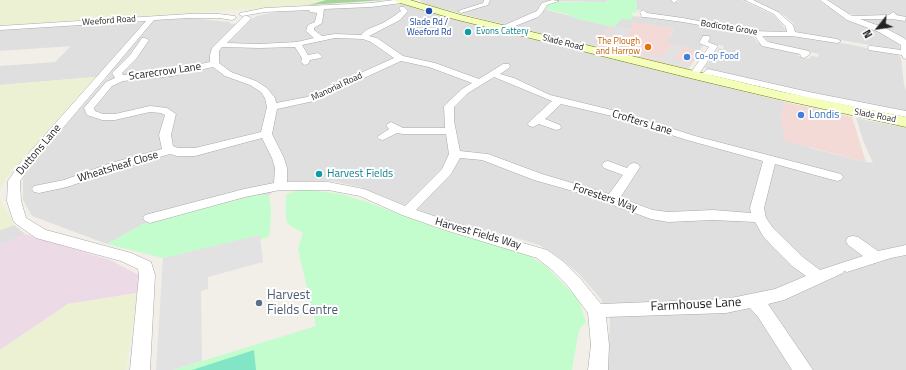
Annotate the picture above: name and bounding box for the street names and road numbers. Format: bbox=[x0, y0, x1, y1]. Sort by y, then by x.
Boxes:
street label: Weeford Road bbox=[82, 14, 136, 28]
street label: Bodicote Grove bbox=[700, 18, 758, 38]
street label: Slade Road bbox=[541, 33, 585, 53]
street label: Scarecrow Lane bbox=[128, 60, 202, 84]
street label: Manorial Road bbox=[310, 71, 364, 103]
street label: Slade Road bbox=[853, 107, 897, 125]
street label: Crofters Lane bbox=[610, 108, 674, 138]
street label: Duttons Lane bbox=[14, 122, 64, 178]
street label: Wheatsheaf Close bbox=[76, 148, 160, 186]
street label: Foresters Way bbox=[571, 181, 639, 215]
street label: Harvest Fields Way bbox=[433, 215, 523, 253]
street label: Farmhouse Lane bbox=[650, 295, 742, 315]

